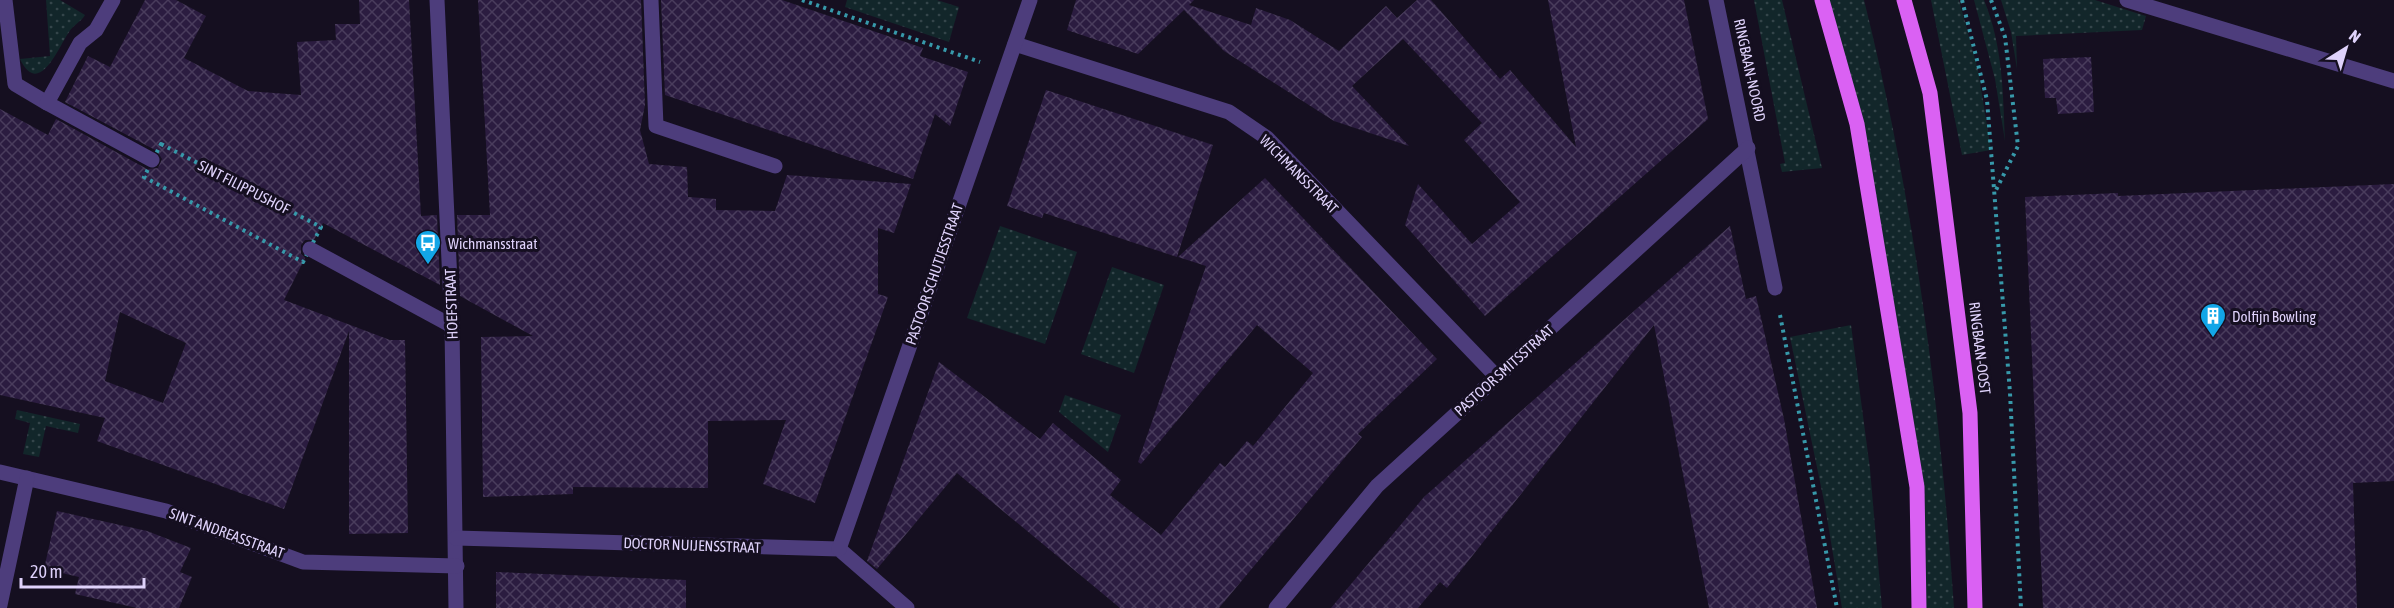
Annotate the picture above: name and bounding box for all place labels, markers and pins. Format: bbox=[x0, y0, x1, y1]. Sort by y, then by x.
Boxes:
bus stop icon: Wichmansstraat bbox=[413, 228, 443, 266]
place label: Wichmansstraat bbox=[448, 235, 538, 252]
building icon: Dolfijn Bowling bbox=[2198, 301, 2228, 339]
place label: Dolfijn Bowling bbox=[2232, 308, 2316, 325]

